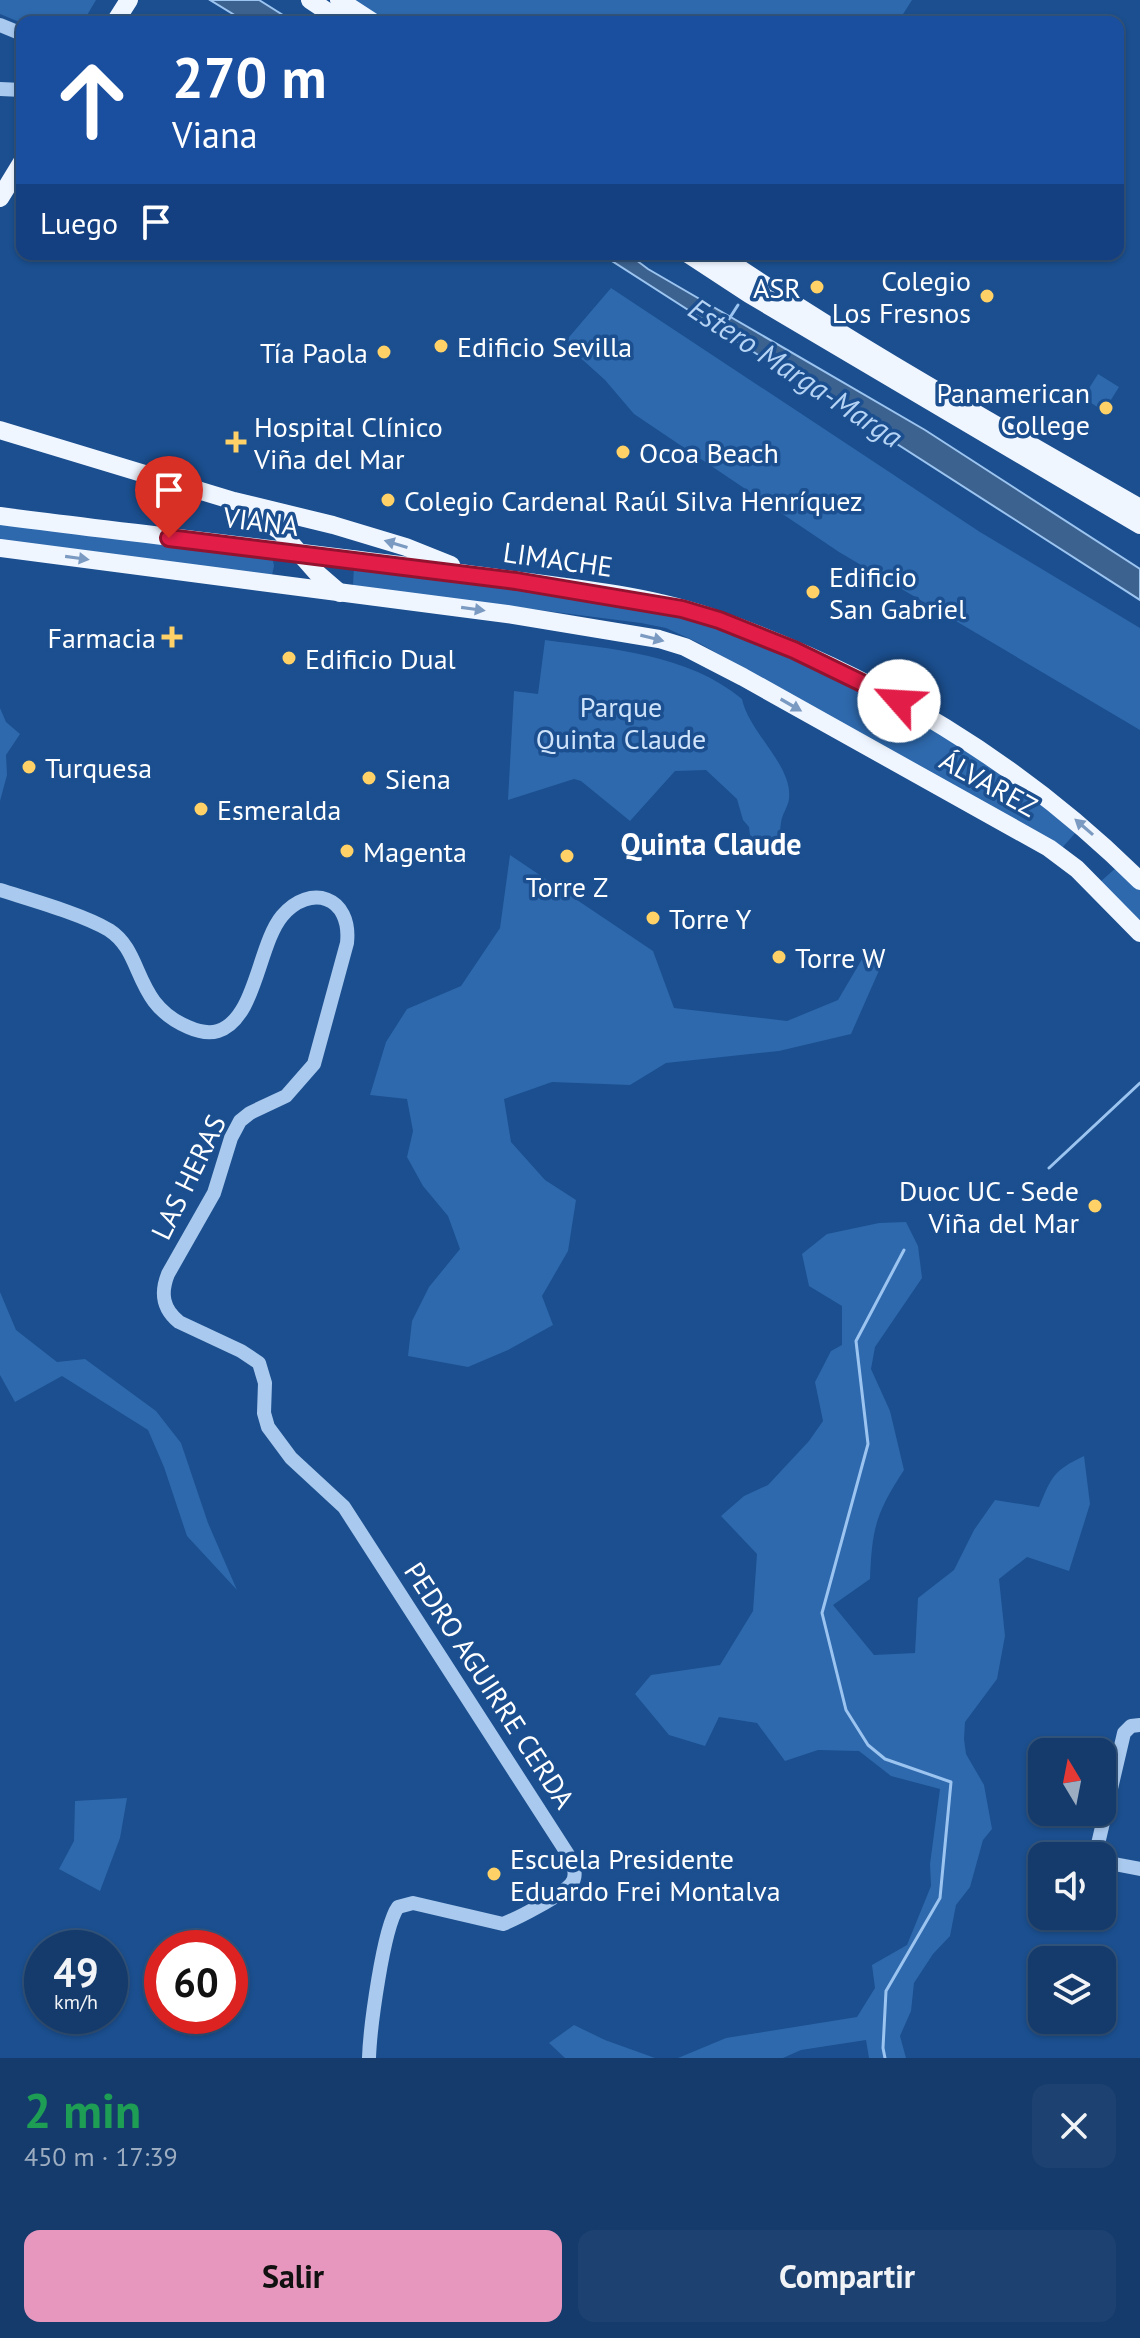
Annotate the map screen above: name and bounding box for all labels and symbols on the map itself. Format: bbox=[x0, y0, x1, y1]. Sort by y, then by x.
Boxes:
place label: Colegio Los Fresnos bbox=[832, 262, 971, 331]
place label: ASR bbox=[753, 269, 801, 306]
marker: ASR bbox=[808, 278, 826, 296]
marker: Colegio Los Fresnos bbox=[978, 287, 996, 305]
water label: Estero Marga-Marga bbox=[682, 288, 911, 456]
place label: Edificio Sevilla bbox=[457, 328, 632, 365]
place label: Tía Paola bbox=[260, 334, 368, 371]
marker: Edificio Sevilla bbox=[432, 337, 450, 355]
marker: Tía Paola bbox=[375, 343, 393, 361]
place label: Panamerican College bbox=[936, 374, 1090, 443]
marker: Panamerican College bbox=[1097, 399, 1115, 417]
place label: Hospital Clínico Viña del Mar bbox=[253, 408, 443, 477]
marker: Hospital Clínico Viña del Mar bbox=[225, 431, 247, 453]
place label: Ocoa Beach bbox=[639, 434, 779, 471]
marker: Ocoa Beach bbox=[614, 443, 632, 461]
pin bbox=[135, 456, 203, 538]
place label: Colegio Cardenal Raúl Silva Henríquez bbox=[404, 482, 863, 519]
marker: Colegio Cardenal Raúl Silva Henríquez bbox=[379, 491, 397, 509]
street label: VIANA bbox=[220, 498, 301, 544]
street label: LIMACHE bbox=[501, 533, 615, 585]
one-way arrow bbox=[383, 537, 407, 550]
one-way arrow bbox=[65, 552, 90, 565]
place label: Edificio San Gabriel bbox=[829, 558, 966, 627]
marker: Edificio San Gabriel bbox=[804, 583, 822, 601]
one-way arrow bbox=[461, 603, 486, 616]
place label: Farmacia bbox=[47, 619, 156, 656]
marker: Farmacia bbox=[163, 628, 181, 646]
one-way arrow bbox=[639, 632, 664, 644]
place label: Edificio Dual bbox=[305, 640, 456, 677]
marker: Edificio Dual bbox=[280, 649, 298, 667]
position arrow bbox=[857, 659, 941, 743]
park label: Parque Quinta Claude bbox=[536, 688, 706, 757]
one-way arrow bbox=[780, 698, 802, 712]
street label: ÁLVAREZ bbox=[934, 741, 1044, 825]
place label: Turquesa bbox=[45, 749, 152, 786]
marker: Turquesa bbox=[20, 758, 38, 776]
place label: Siena bbox=[385, 760, 451, 797]
marker: Siena bbox=[360, 769, 378, 787]
place label: Esmeralda bbox=[217, 791, 341, 828]
marker: Esmeralda bbox=[192, 800, 210, 818]
one-way arrow bbox=[1074, 819, 1093, 837]
district label: Quinta Claude bbox=[620, 824, 802, 863]
place label: Magenta bbox=[363, 833, 467, 870]
marker: Magenta bbox=[338, 842, 356, 860]
marker: Torre Z bbox=[558, 847, 576, 865]
place label: Torre Z bbox=[526, 868, 608, 905]
place label: Torre Y bbox=[669, 900, 752, 937]
marker: Torre Y bbox=[644, 909, 662, 927]
place label: Torre W bbox=[795, 939, 885, 976]
marker: Torre W bbox=[770, 948, 788, 966]
street label: LAS HERAS bbox=[142, 1109, 234, 1245]
place label: Duoc UC - Sede Viña del Mar bbox=[899, 1172, 1079, 1241]
marker: Duoc UC - Sede Viña del Mar bbox=[1086, 1197, 1104, 1215]
street label: PEDRO AGUIRRE CERDA bbox=[396, 1555, 584, 1816]
north arrow bbox=[1028, 1738, 1116, 1826]
place label: Escuela Presidente Eduardo Frei Montalva bbox=[510, 1840, 781, 1909]
marker: Escuela Presidente Eduardo Frei Montalva bbox=[485, 1865, 503, 1883]
speed limit sign: 60 bbox=[144, 1930, 248, 2034]

